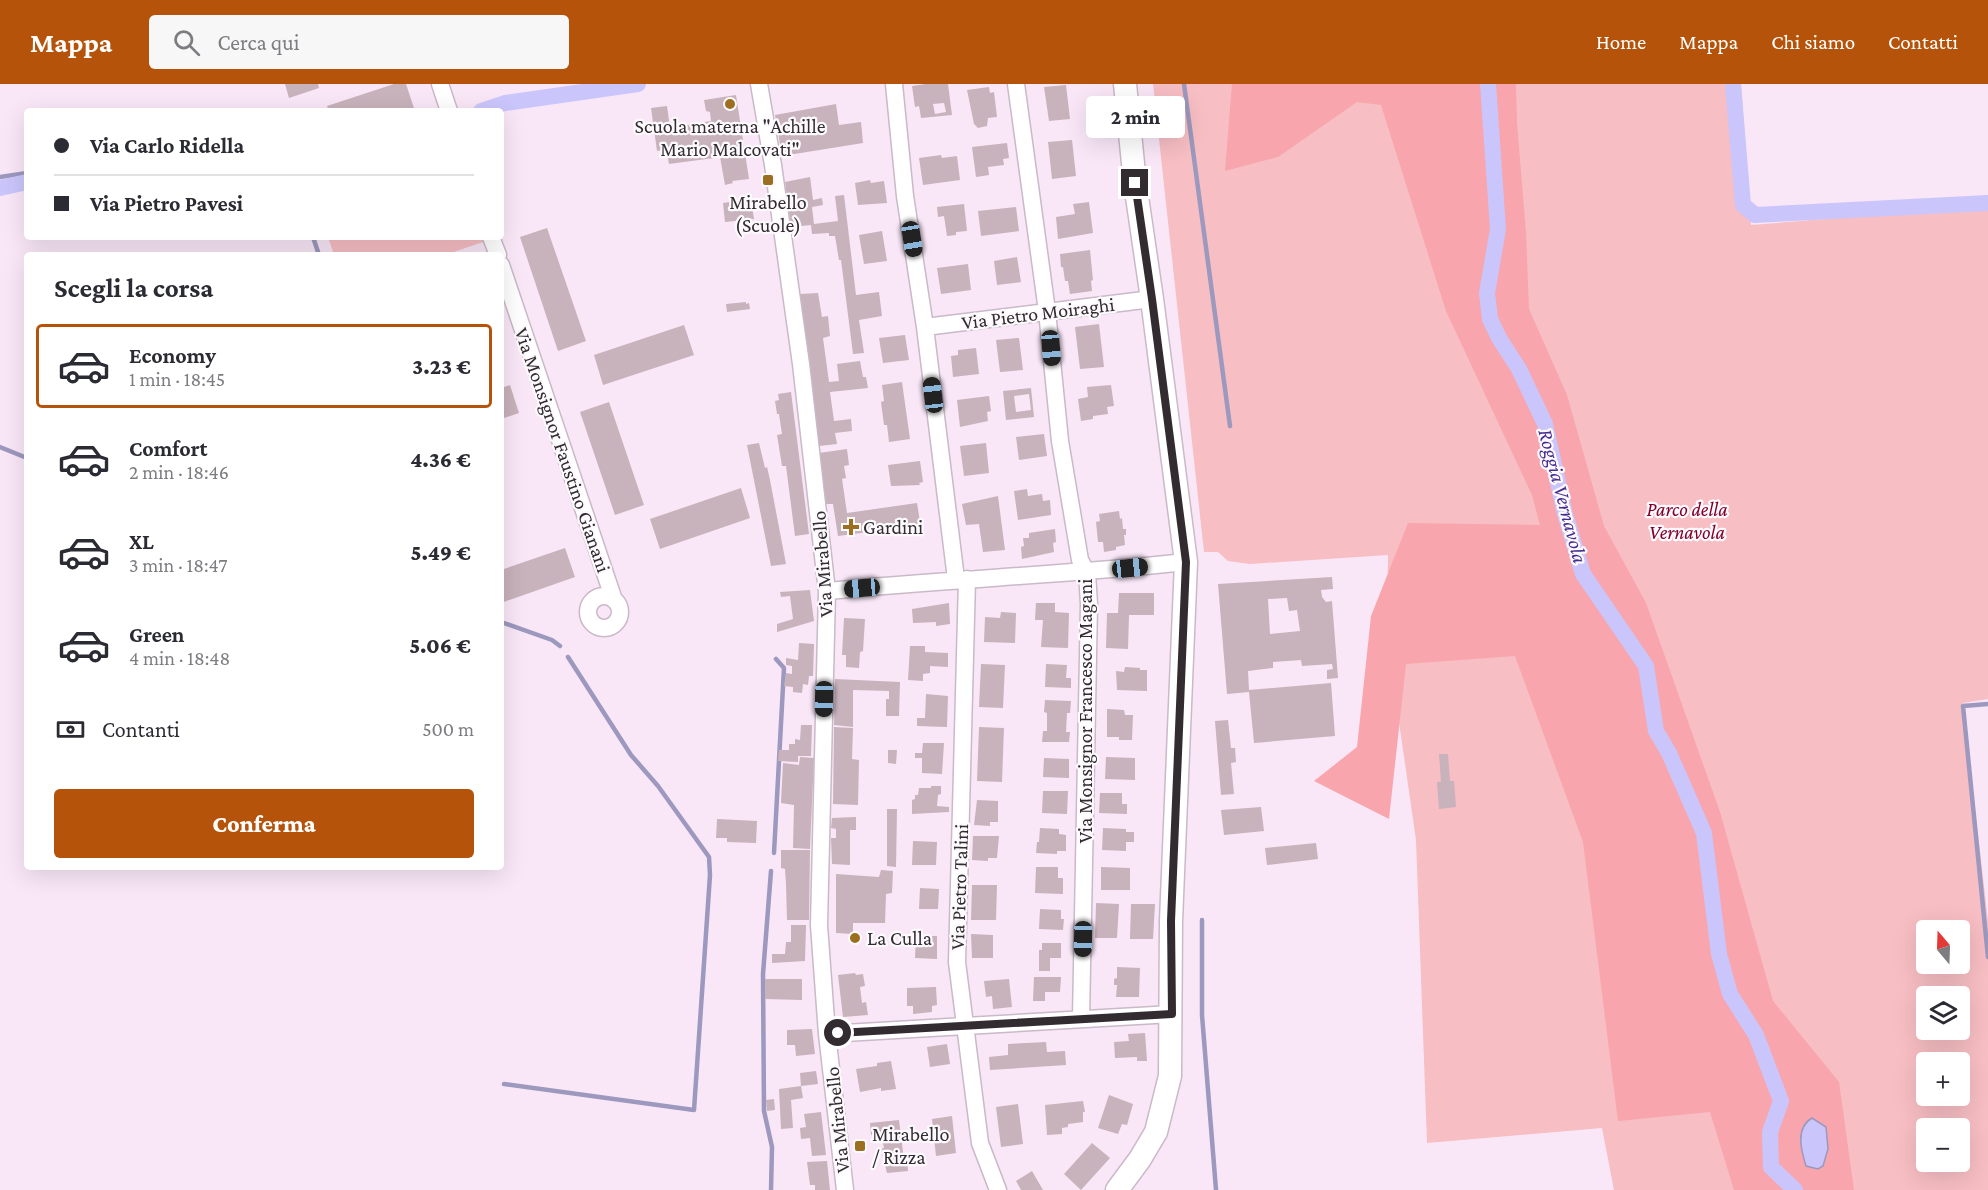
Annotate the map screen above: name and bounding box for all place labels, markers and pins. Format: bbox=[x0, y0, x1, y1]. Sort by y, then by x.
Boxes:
marker: Scuola materna "Achille Mario Malcovati" bbox=[723, 97, 737, 111]
place label: Scuola materna "Achille Mario Malcovati" bbox=[635, 115, 826, 160]
marker: Mirabello (Scuole) bbox=[761, 173, 775, 187]
place label: Mirabello (Scuole) bbox=[729, 191, 807, 237]
place label: Gardini bbox=[863, 516, 923, 538]
marker: Gardini bbox=[844, 520, 858, 534]
place label: La Culla bbox=[867, 927, 932, 949]
marker: La Culla bbox=[848, 931, 862, 945]
place label: Mirabello / Rizza bbox=[872, 1123, 949, 1168]
marker: Mirabello / Rizza bbox=[853, 1139, 867, 1153]

